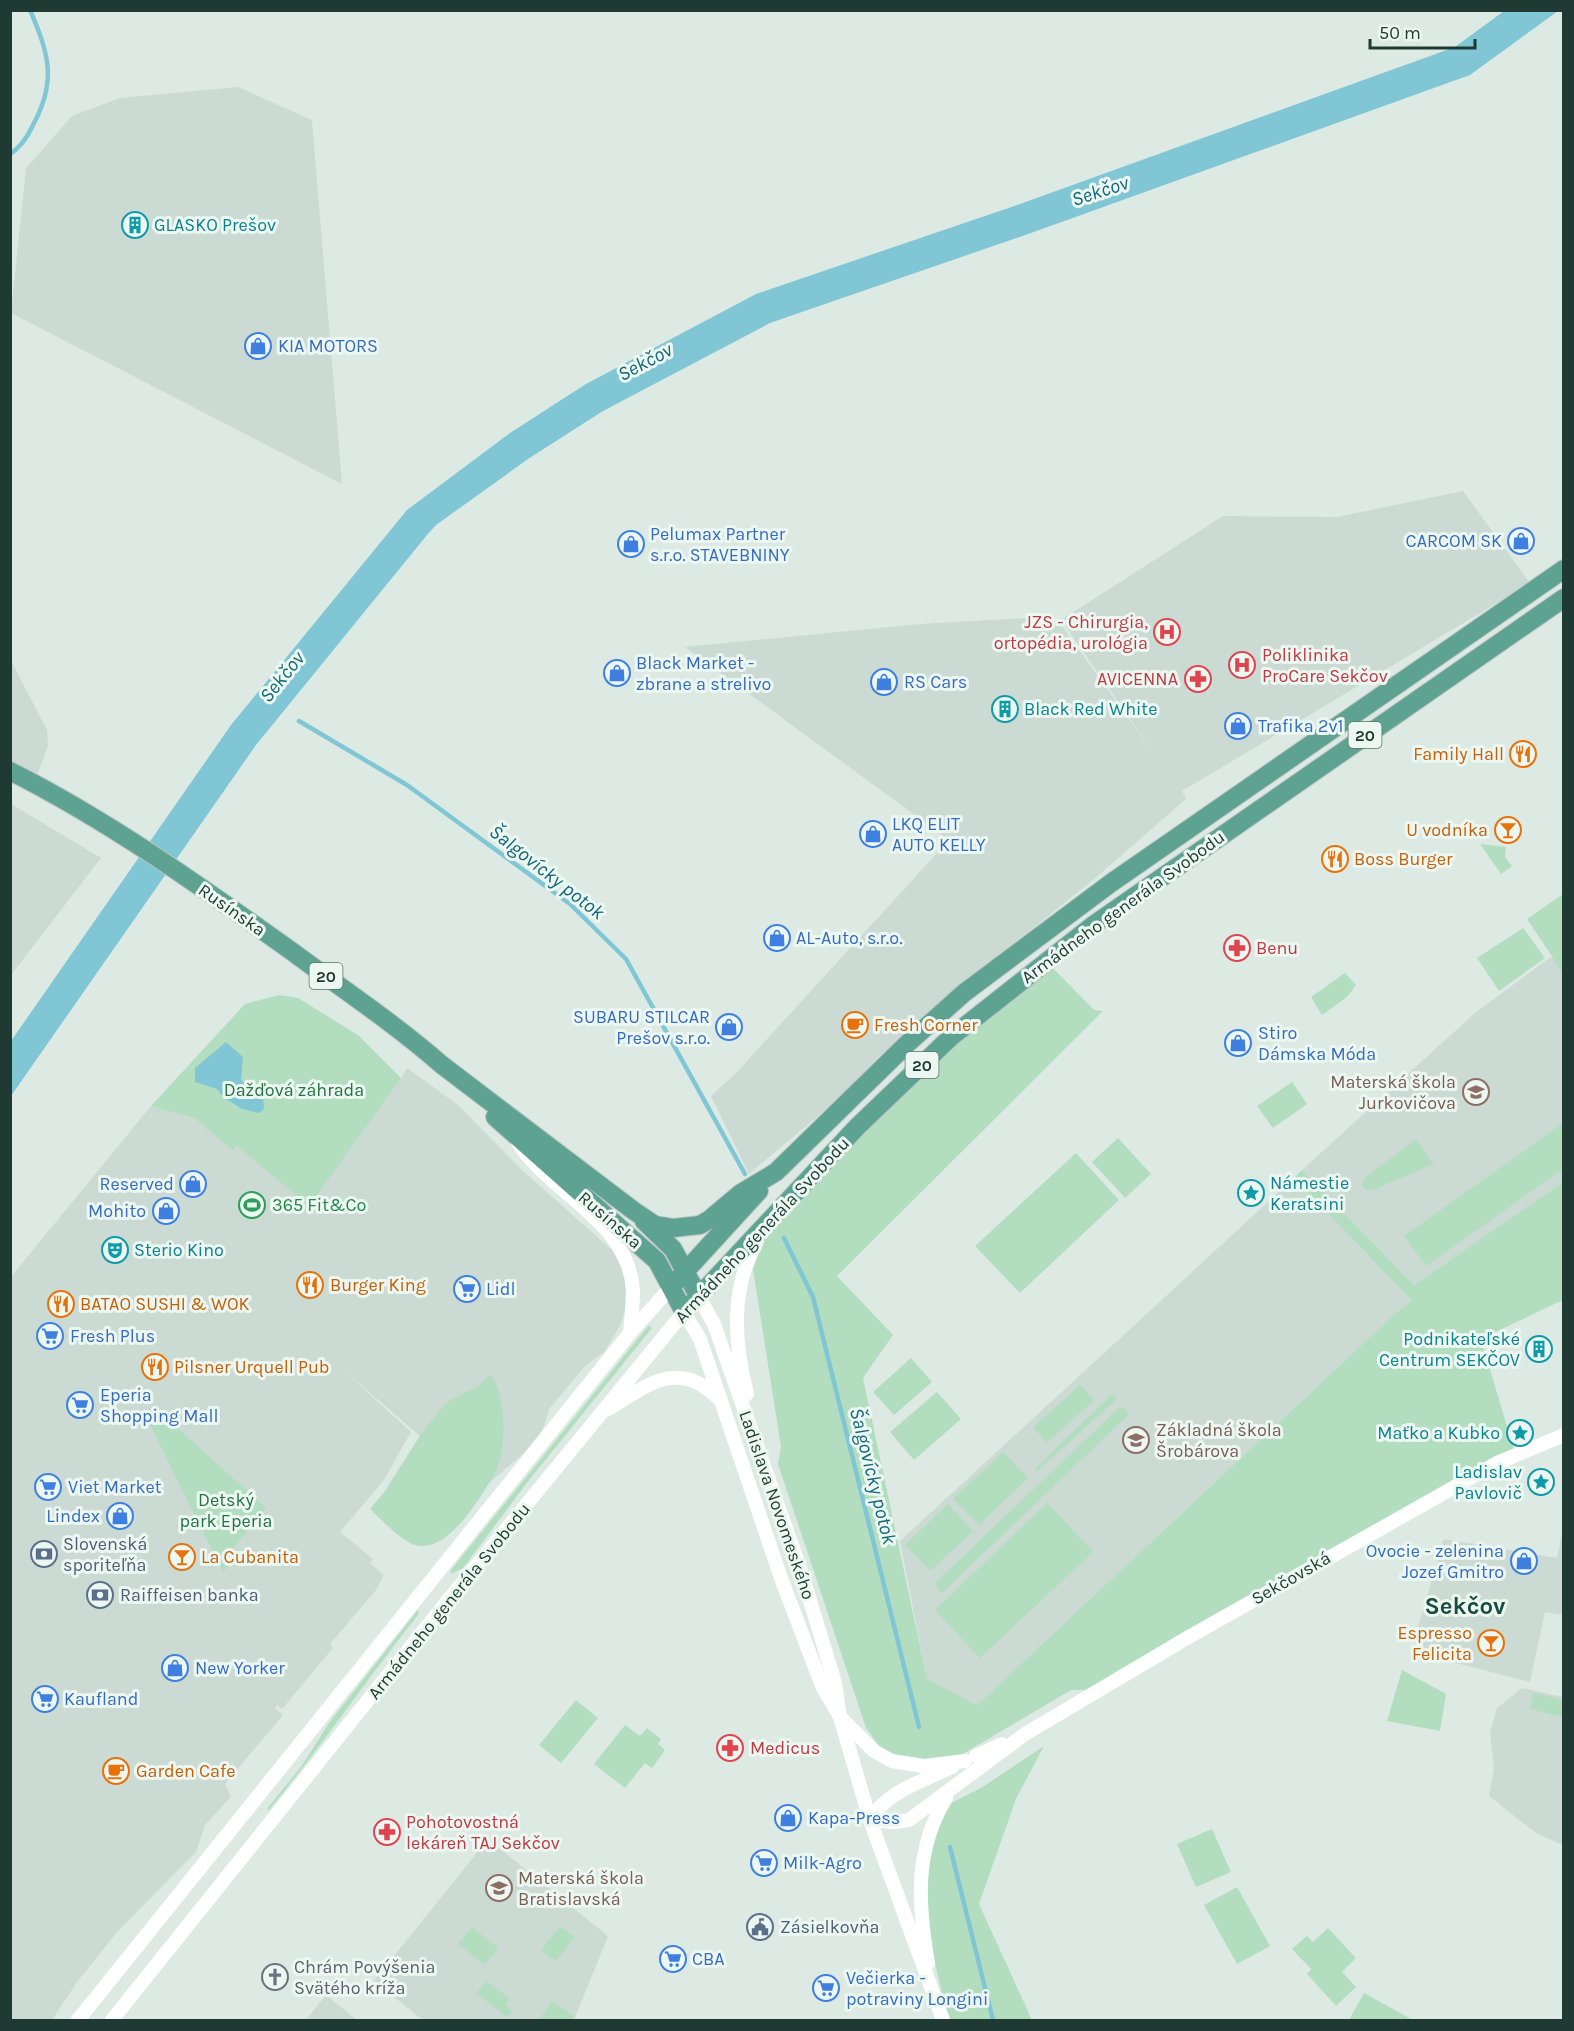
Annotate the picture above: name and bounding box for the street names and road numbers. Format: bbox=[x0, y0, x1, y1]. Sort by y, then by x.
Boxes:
road number: 20 bbox=[1348, 722, 1382, 748]
street label: Armádneho generála Svobodu bbox=[1017, 826, 1229, 988]
street label: Rusínska bbox=[194, 879, 270, 941]
road number: 20 bbox=[310, 963, 342, 989]
road number: 20 bbox=[906, 1052, 938, 1078]
street label: Armádneho generála Svobodu bbox=[670, 1132, 854, 1328]
street label: Rusínska bbox=[574, 1186, 646, 1254]
street label: Ladislava Novomeského bbox=[734, 1408, 820, 1602]
street label: Armádneho generála Svobodu bbox=[363, 1498, 535, 1704]
street label: Sekčovská bbox=[1247, 1546, 1335, 1610]

